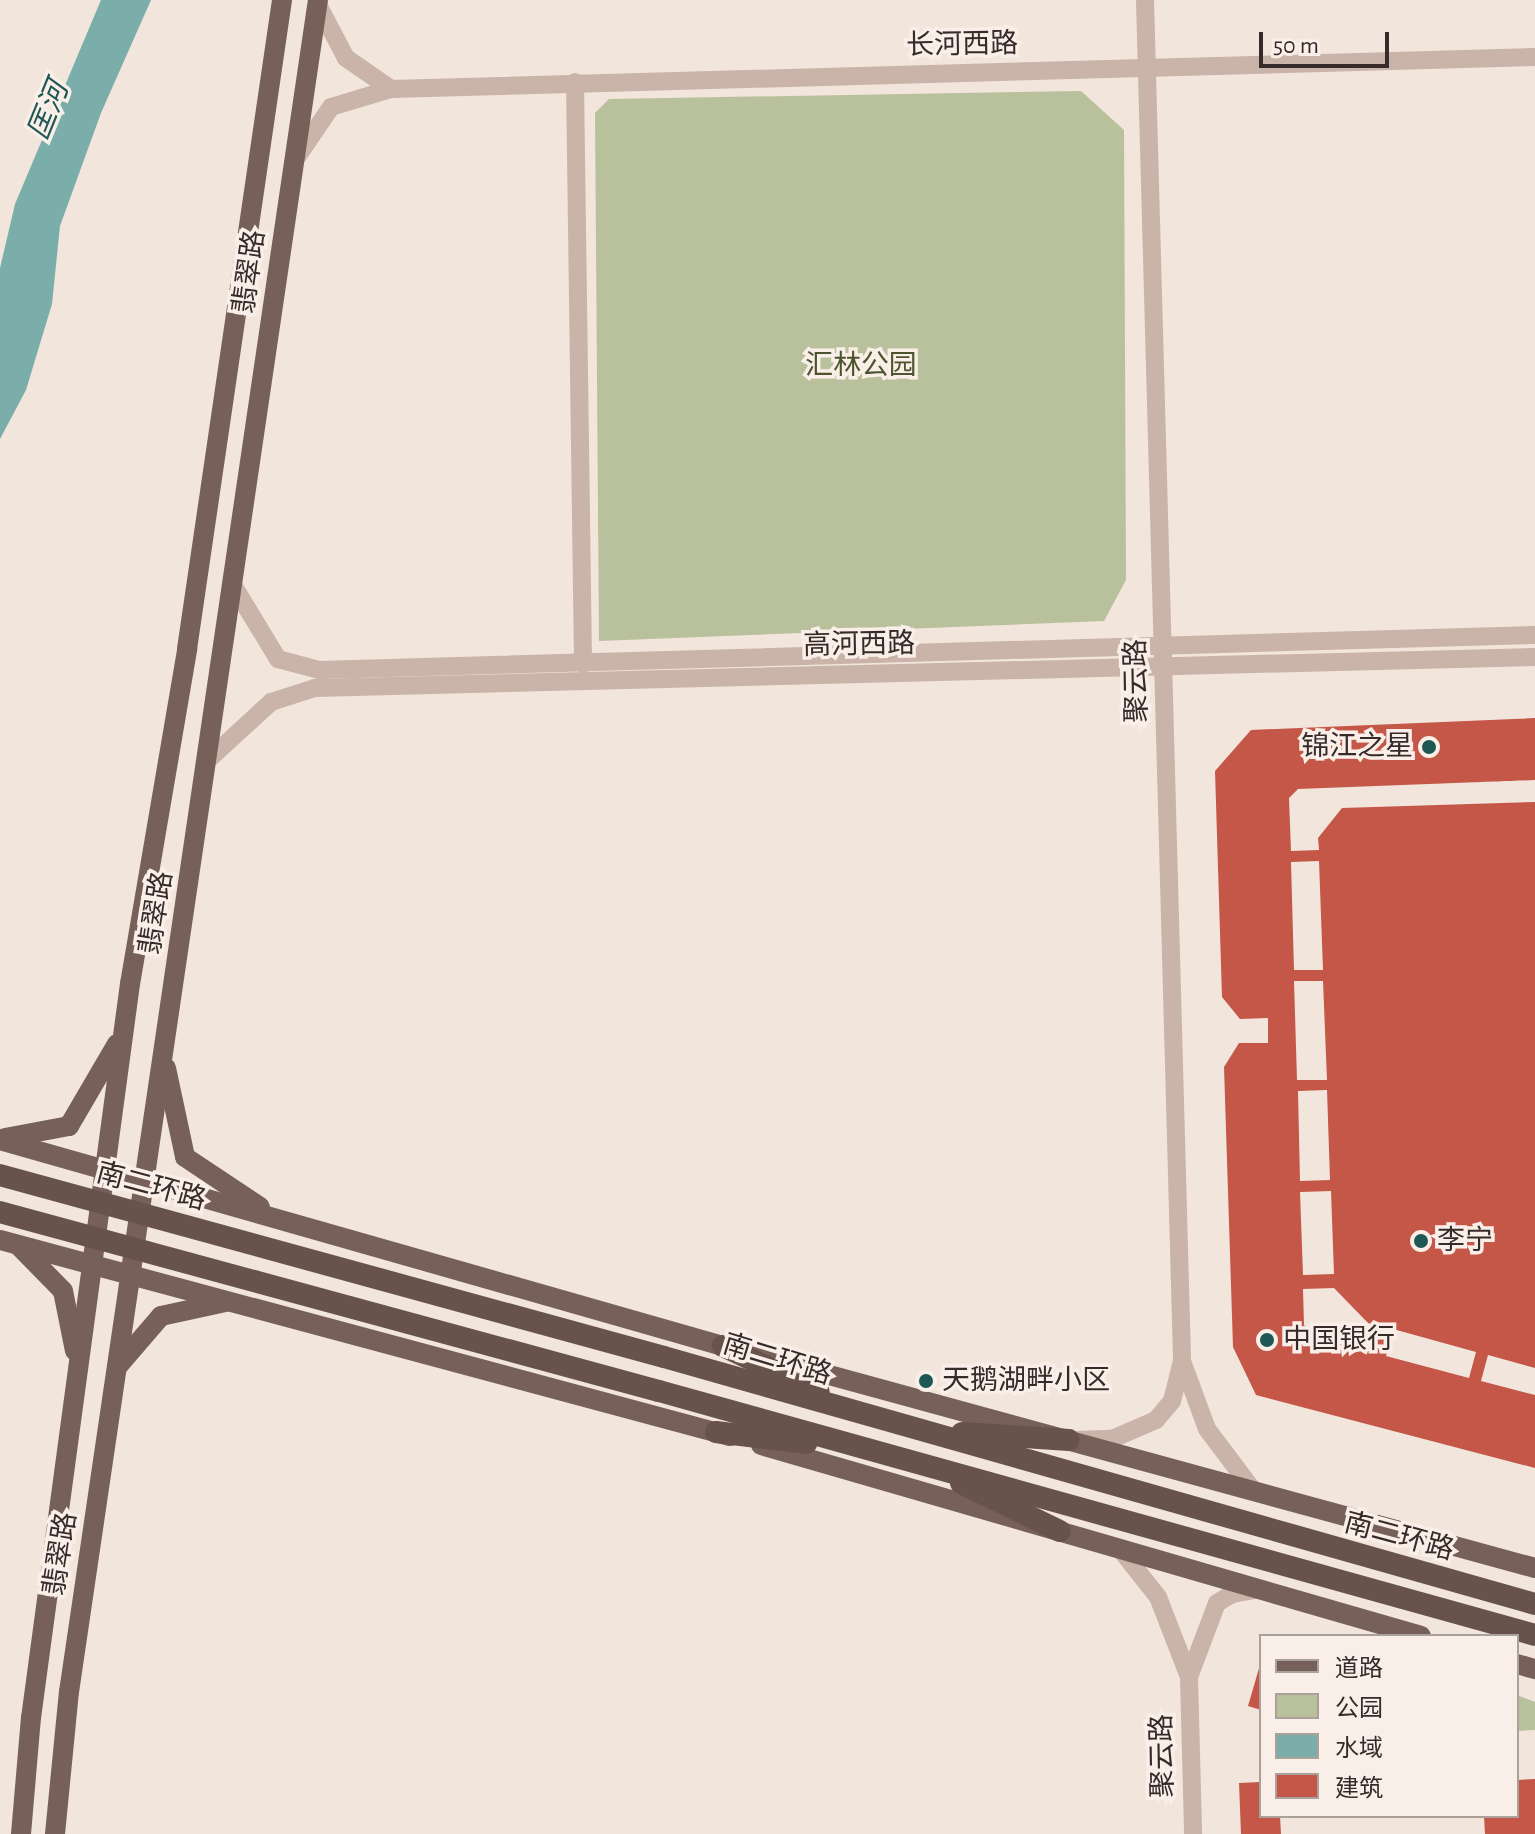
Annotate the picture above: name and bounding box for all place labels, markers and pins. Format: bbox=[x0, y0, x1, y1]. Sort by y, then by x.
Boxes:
place label: 锦江之星 bbox=[1301, 730, 1413, 764]
marker: 锦江之星 bbox=[1420, 738, 1438, 756]
place label: 李宁 bbox=[1437, 1224, 1493, 1258]
marker: 李宁 bbox=[1412, 1232, 1430, 1250]
place label: 中国银行 bbox=[1283, 1323, 1395, 1357]
marker: 中国银行 bbox=[1258, 1331, 1276, 1349]
place label: 天鹅湖畔小区 bbox=[942, 1364, 1110, 1398]
marker: 天鹅湖畔小区 bbox=[917, 1372, 935, 1390]

